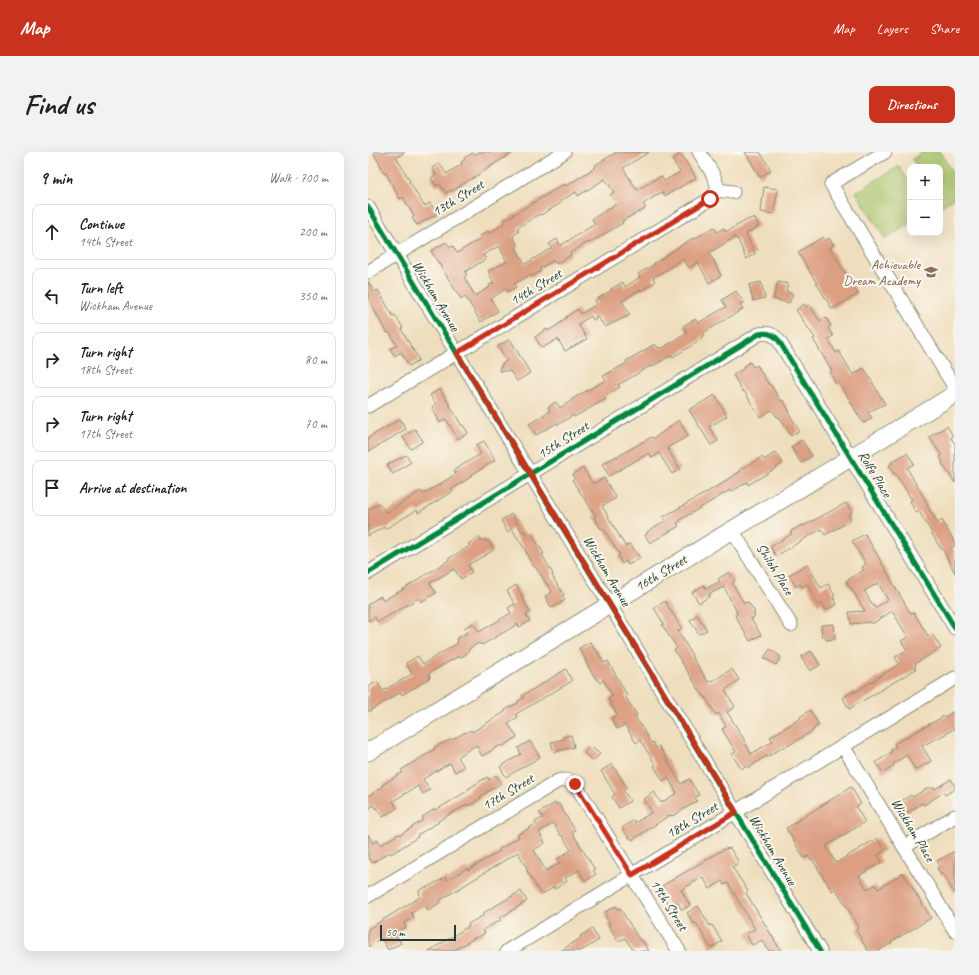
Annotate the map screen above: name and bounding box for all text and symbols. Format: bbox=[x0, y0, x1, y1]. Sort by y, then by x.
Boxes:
text: Map bbox=[20, 16, 50, 40]
text: Map bbox=[833, 20, 855, 37]
text: Layers bbox=[877, 20, 908, 37]
text: Share bbox=[930, 20, 959, 37]
button: Directions bbox=[869, 86, 955, 123]
text: Find us bbox=[24, 87, 94, 122]
map controls bbox=[907, 164, 943, 236]
button: + bbox=[907, 164, 943, 200]
text: 9 min bbox=[40, 168, 72, 189]
text: Walk · 700 m bbox=[269, 170, 328, 186]
street label: 13th Street bbox=[429, 175, 488, 220]
route start bbox=[701, 190, 719, 208]
button: − bbox=[907, 200, 943, 236]
text: Continue bbox=[79, 215, 124, 234]
icon: ahead bbox=[41, 221, 63, 243]
text: 200 m bbox=[299, 224, 327, 240]
text: 14th Street bbox=[79, 234, 132, 250]
place label: Achievable Dream Academy bbox=[843, 256, 921, 289]
street label: Wickham Avenue bbox=[408, 258, 464, 335]
street label: 14th Street bbox=[507, 264, 566, 309]
school or university icon: Achievable Dream Academy bbox=[923, 264, 939, 280]
text: Turn left bbox=[79, 279, 122, 298]
icon: left bbox=[41, 285, 63, 307]
text: 350 m bbox=[299, 288, 327, 304]
text: Wickham Avenue bbox=[79, 298, 152, 314]
text: Turn right bbox=[79, 343, 132, 362]
icon: right bbox=[41, 349, 63, 371]
text: 80 m bbox=[305, 352, 327, 368]
text: 18th Street bbox=[79, 362, 132, 378]
text: Turn right bbox=[79, 407, 132, 426]
icon: right bbox=[41, 413, 63, 435]
text: 70 m bbox=[305, 416, 327, 432]
street label: 15th Street bbox=[534, 417, 593, 462]
text: 17th Street bbox=[79, 426, 132, 442]
street label: Rolfe Place bbox=[855, 448, 896, 501]
icon: arrive bbox=[41, 477, 63, 499]
text: Arrive at destination bbox=[79, 479, 186, 498]
street label: Wickham Avenue bbox=[579, 533, 635, 610]
street label: Shiloh Place bbox=[753, 540, 798, 599]
street label: 16th Street bbox=[632, 550, 691, 595]
street label: 17th Street bbox=[479, 769, 538, 814]
route end bbox=[566, 775, 584, 793]
street label: Wickham Place bbox=[887, 795, 939, 866]
street label: 18th Street bbox=[663, 797, 722, 842]
street label: Wickham Avenue bbox=[745, 812, 801, 889]
street label: 19th Street bbox=[647, 876, 692, 935]
scale bar bbox=[380, 923, 456, 942]
text: 50 m bbox=[386, 925, 405, 939]

